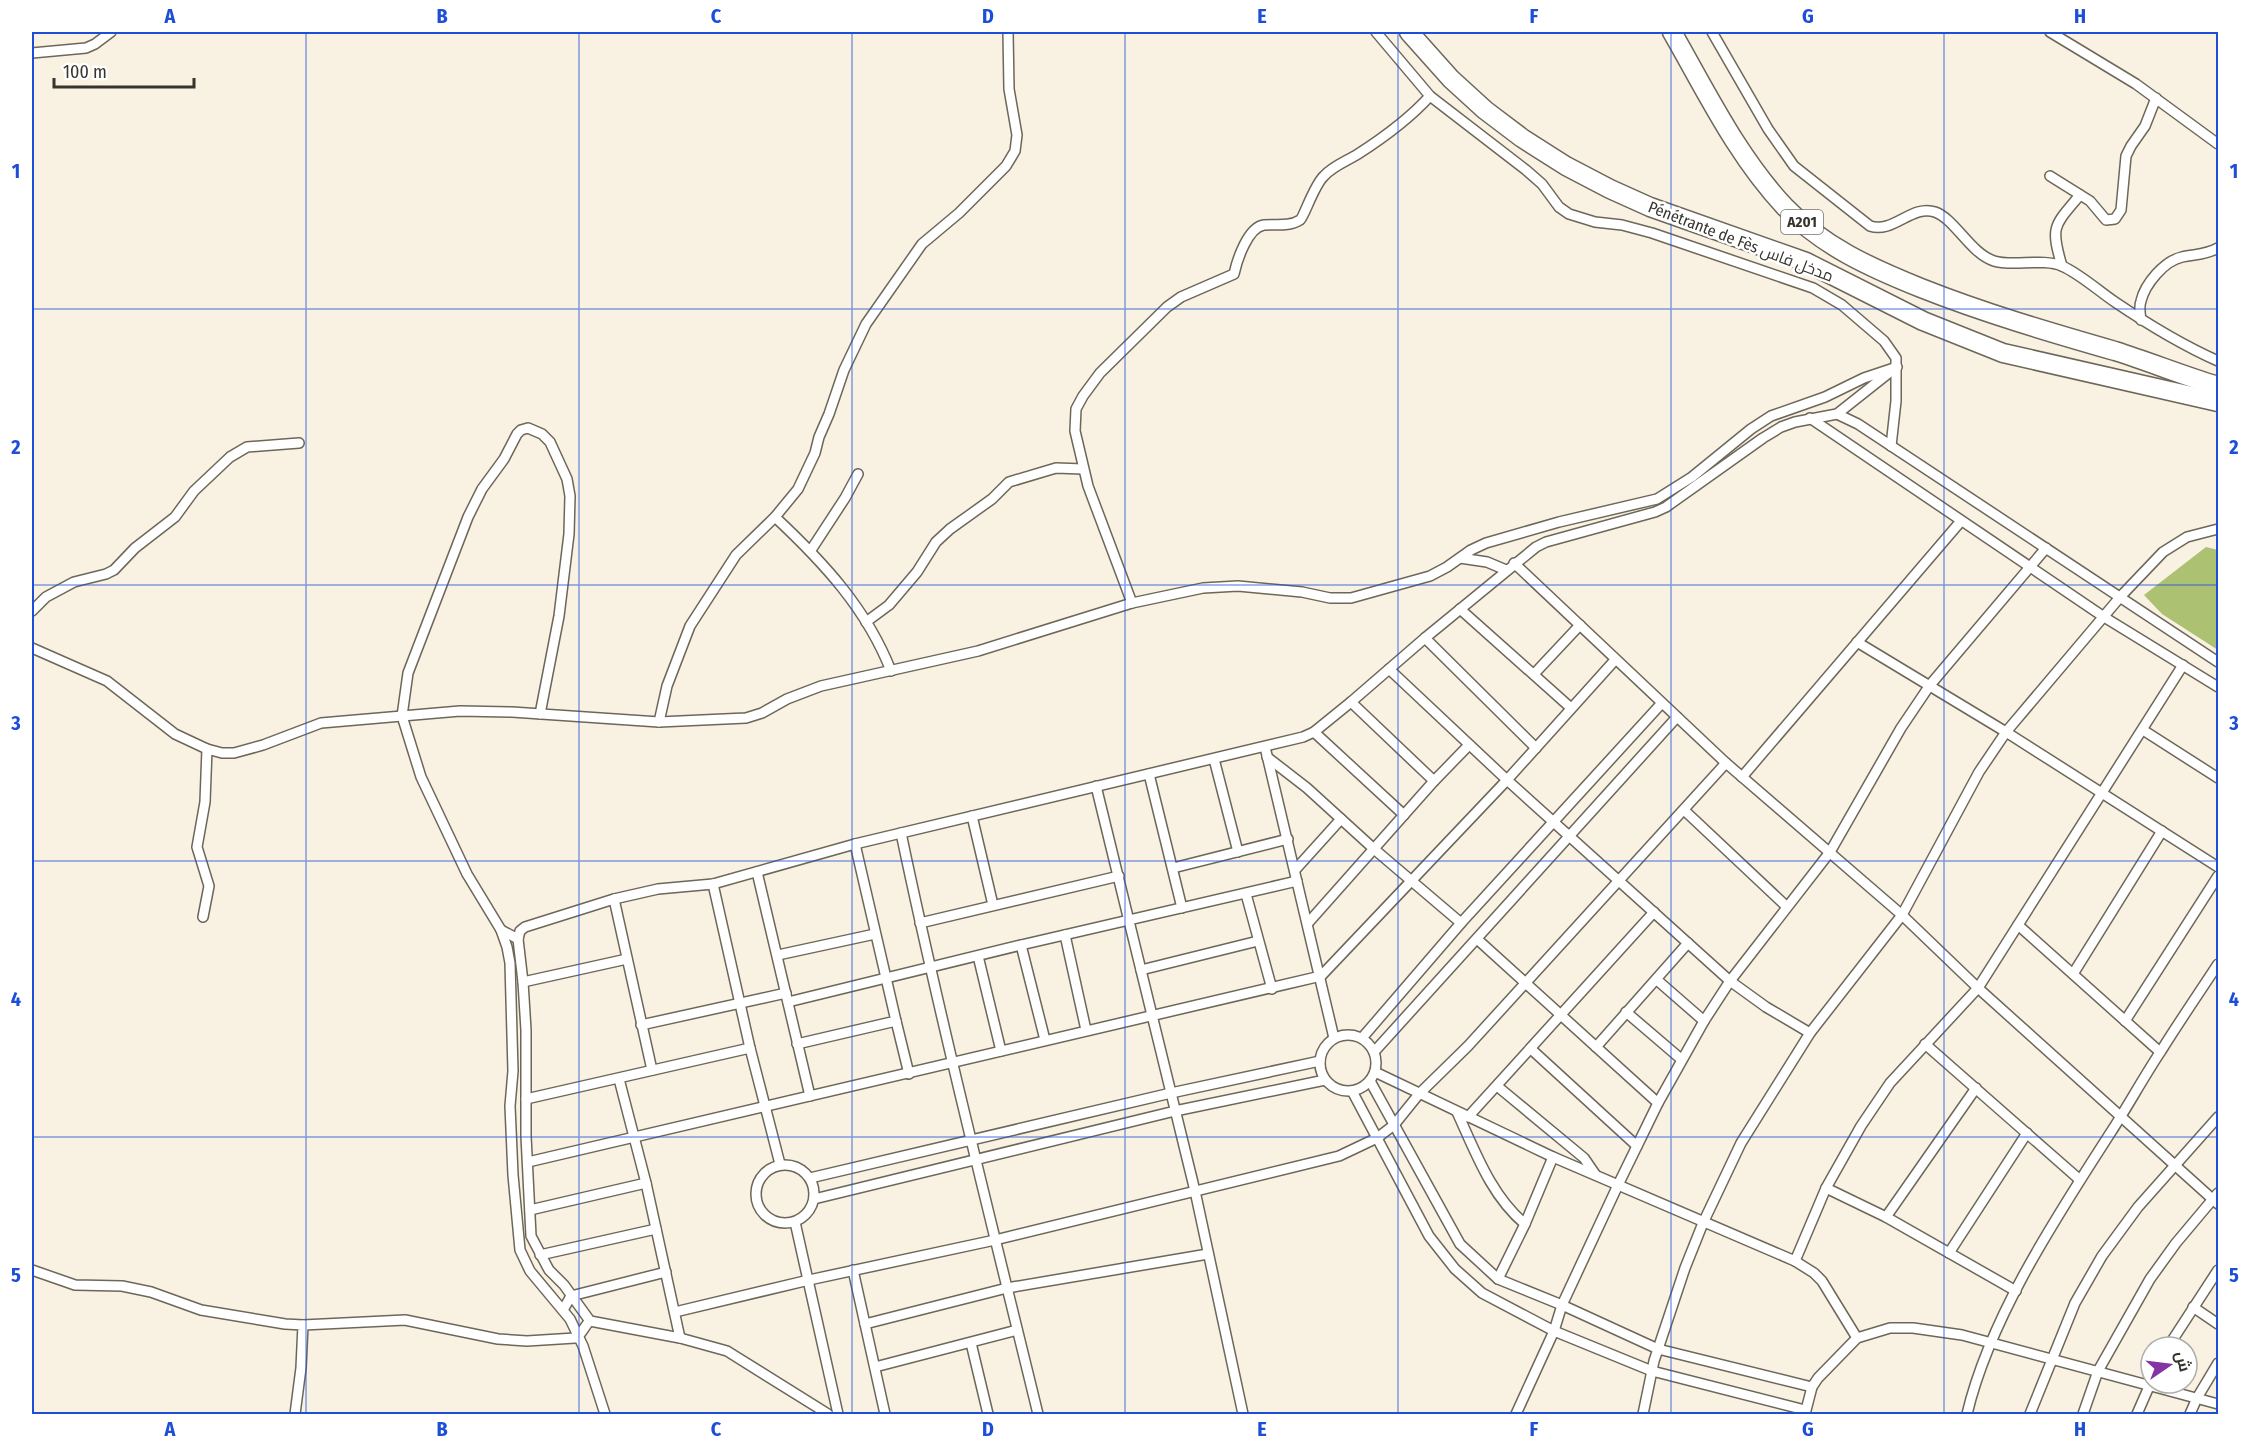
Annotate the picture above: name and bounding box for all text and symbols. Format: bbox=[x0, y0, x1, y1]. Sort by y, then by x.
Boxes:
text: A bbox=[164, 4, 177, 28]
text: B bbox=[436, 4, 448, 28]
text: C bbox=[711, 4, 722, 28]
text: D bbox=[982, 4, 994, 28]
text: E bbox=[1257, 4, 1267, 28]
text: F bbox=[1530, 4, 1539, 28]
text: G bbox=[1802, 4, 1814, 28]
text: H bbox=[2074, 4, 2086, 28]
scale bar bbox=[54, 51, 194, 89]
text: 100 m bbox=[63, 61, 107, 83]
text: 1 bbox=[12, 159, 20, 183]
text: 1 bbox=[2230, 159, 2238, 183]
street label: Pénétrante de Fès مدخل فاس bbox=[1645, 197, 1836, 287]
road number: A201 bbox=[1781, 210, 1823, 234]
text: 2 bbox=[10, 435, 21, 459]
text: 2 bbox=[2228, 435, 2239, 459]
text: 3 bbox=[10, 711, 21, 735]
text: 3 bbox=[2228, 711, 2239, 735]
text: 4 bbox=[11, 987, 21, 1011]
text: 4 bbox=[2229, 987, 2239, 1011]
text: 5 bbox=[11, 1263, 21, 1287]
text: 5 bbox=[2229, 1263, 2239, 1287]
north arrow bbox=[2139, 1335, 2199, 1395]
text: ش bbox=[2171, 1349, 2195, 1374]
text: A bbox=[164, 1417, 177, 1441]
text: B bbox=[436, 1417, 448, 1441]
text: C bbox=[711, 1417, 722, 1441]
text: D bbox=[982, 1417, 994, 1441]
text: E bbox=[1257, 1417, 1267, 1441]
text: F bbox=[1530, 1417, 1539, 1441]
text: G bbox=[1802, 1417, 1814, 1441]
text: H bbox=[2074, 1417, 2086, 1441]

